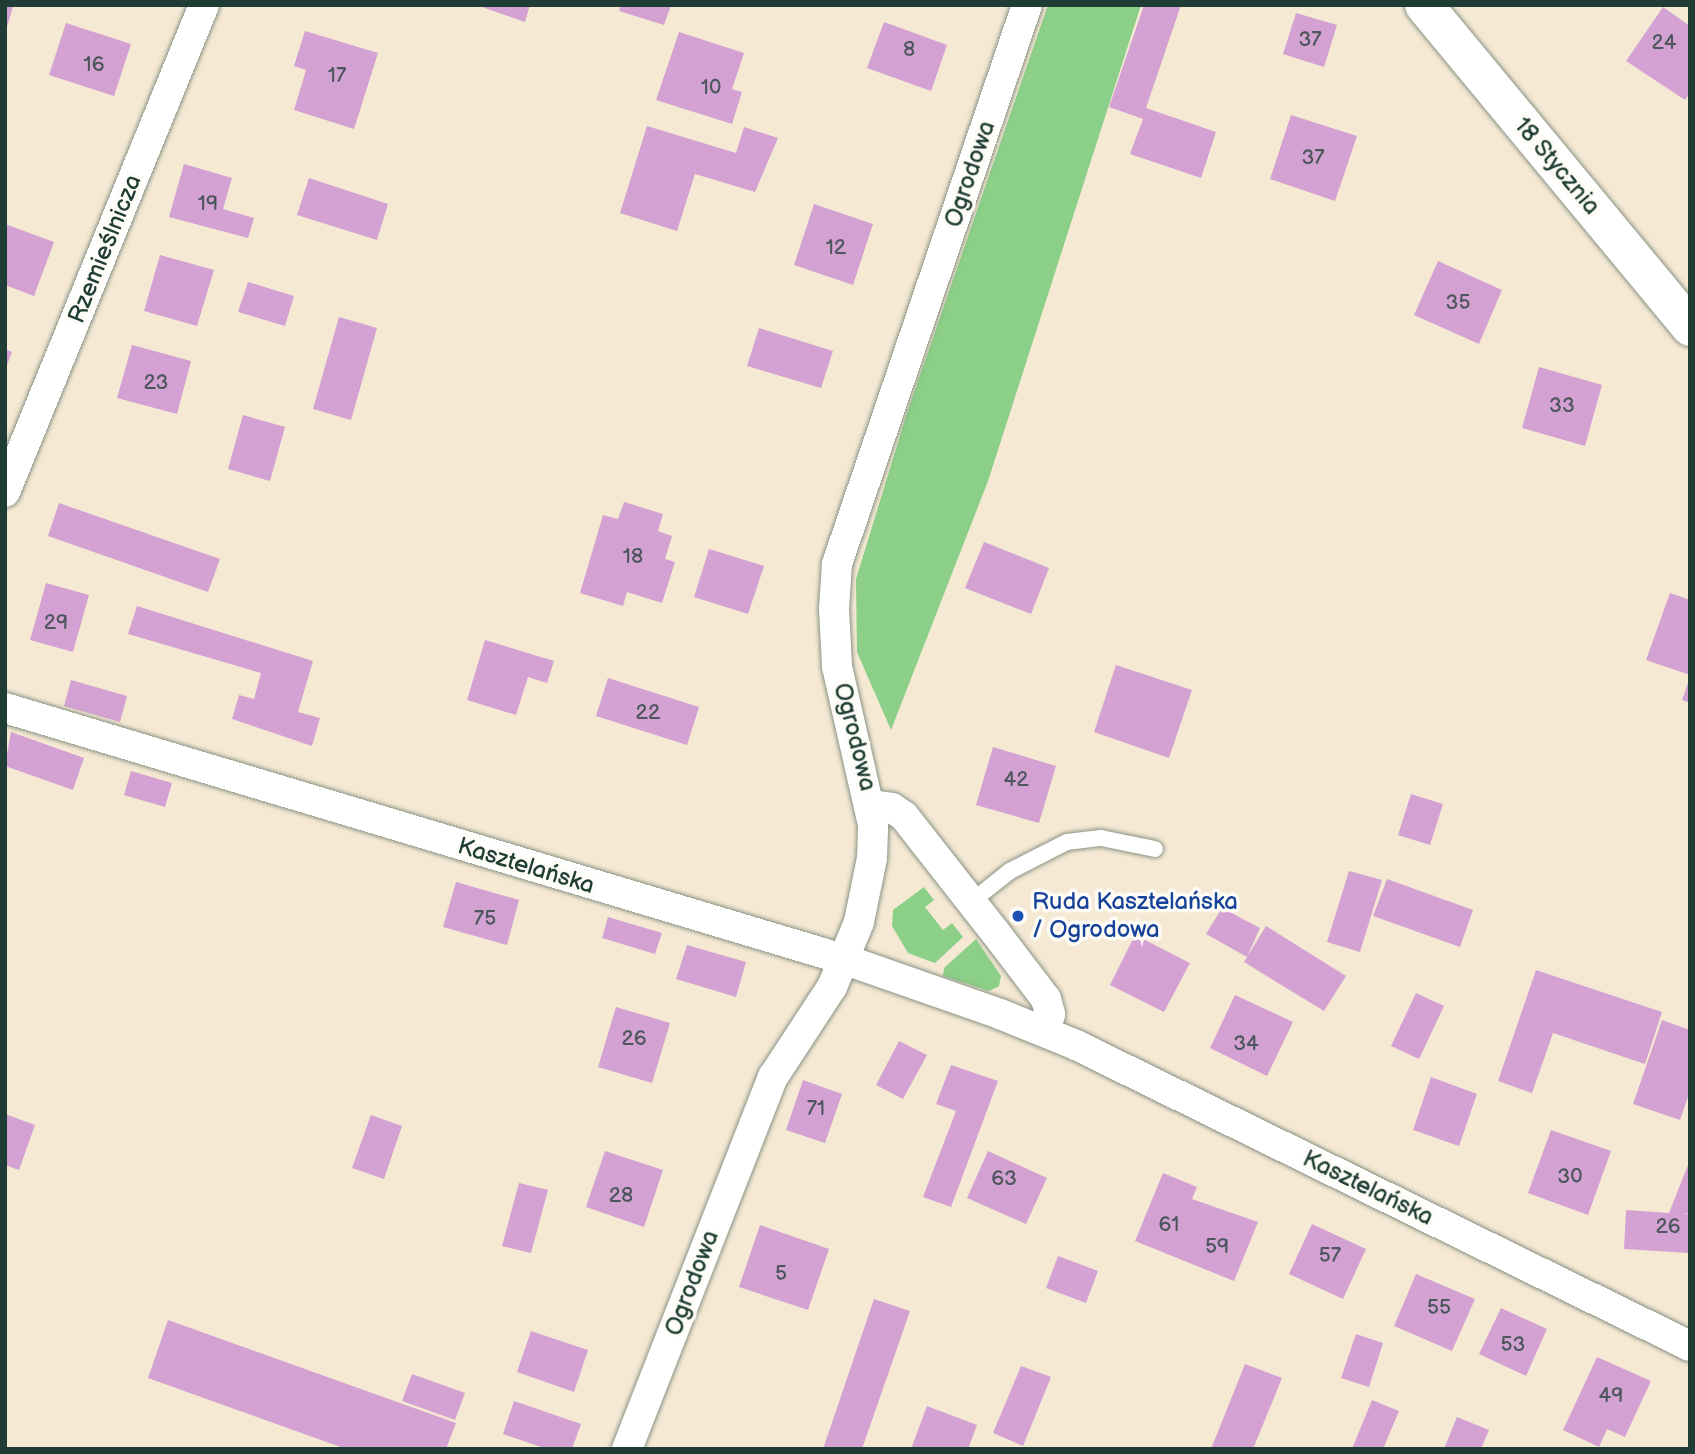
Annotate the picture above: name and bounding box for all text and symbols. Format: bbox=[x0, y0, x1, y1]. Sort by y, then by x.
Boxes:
house number: 37 bbox=[1298, 27, 1322, 53]
house number: 24 bbox=[1652, 30, 1676, 56]
house number: 8 bbox=[903, 37, 915, 63]
house number: 16 bbox=[84, 52, 104, 78]
house number: 17 bbox=[328, 63, 346, 89]
house number: 10 bbox=[701, 75, 721, 101]
street label: 18 Stycznia bbox=[1508, 111, 1606, 221]
street label: Ogrodowa bbox=[938, 117, 1002, 231]
house number: 37 bbox=[1301, 145, 1325, 171]
street label: Rzemieślnicza bbox=[62, 171, 148, 327]
house number: 19 bbox=[198, 191, 218, 217]
house number: 12 bbox=[826, 235, 846, 261]
house number: 35 bbox=[1446, 290, 1470, 316]
house number: 23 bbox=[144, 370, 168, 396]
house number: 33 bbox=[1549, 393, 1575, 419]
house number: 18 bbox=[623, 544, 643, 570]
house number: 29 bbox=[44, 610, 68, 636]
street label: Ogrodowa bbox=[828, 680, 882, 794]
house number: 22 bbox=[636, 700, 660, 726]
house number: 42 bbox=[1003, 767, 1029, 793]
street label: Kasztelańska bbox=[454, 832, 598, 900]
place label: Ruda Kasztelańska / Ogrodowa bbox=[1032, 888, 1238, 944]
house number: 75 bbox=[474, 906, 496, 932]
marker: Ruda Kasztelańska / Ogrodowa bbox=[1010, 908, 1026, 924]
house number: 26 bbox=[621, 1026, 647, 1052]
house number: 34 bbox=[1233, 1031, 1259, 1057]
house number: 71 bbox=[807, 1096, 825, 1122]
street label: Kasztelańska bbox=[1298, 1144, 1438, 1232]
house number: 30 bbox=[1557, 1164, 1583, 1190]
house number: 63 bbox=[991, 1166, 1017, 1192]
house number: 28 bbox=[609, 1183, 633, 1209]
house number: 61 bbox=[1159, 1212, 1179, 1238]
house number: 26 bbox=[1655, 1214, 1681, 1240]
street label: Ogrodowa bbox=[659, 1226, 725, 1340]
house number: 59 bbox=[1205, 1234, 1229, 1260]
house number: 57 bbox=[1319, 1243, 1341, 1269]
house number: 5 bbox=[775, 1261, 787, 1287]
house number: 55 bbox=[1427, 1295, 1451, 1321]
house number: 53 bbox=[1501, 1332, 1525, 1358]
house number: 49 bbox=[1599, 1383, 1623, 1409]

